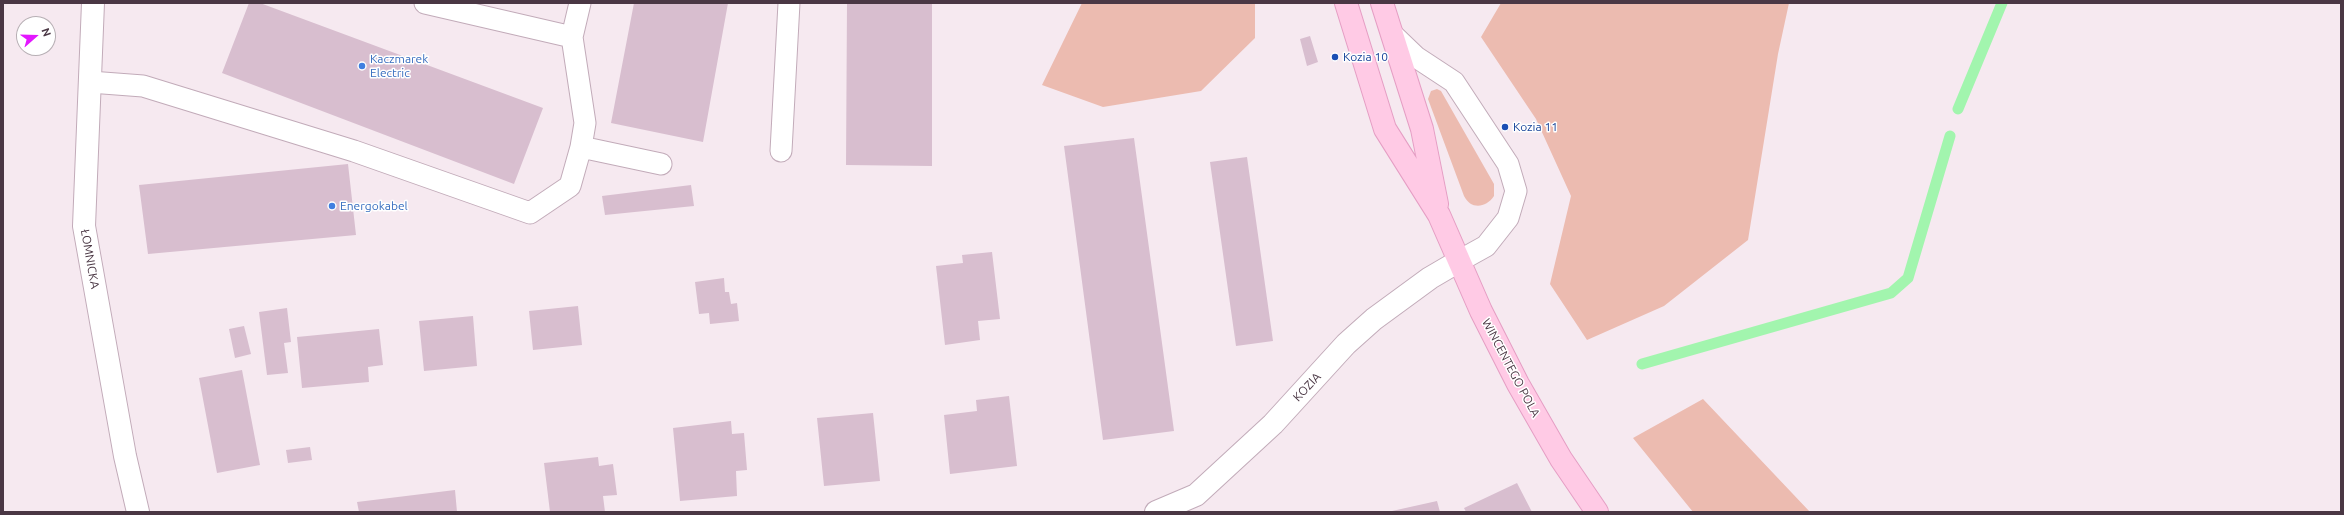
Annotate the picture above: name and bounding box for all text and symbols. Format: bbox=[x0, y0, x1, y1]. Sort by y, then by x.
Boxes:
north arrow bbox=[16, 16, 56, 56]
text: N bbox=[39, 26, 53, 38]
place label: Kozia 10 bbox=[1343, 50, 1388, 64]
place label: Kaczmarek Electric bbox=[370, 52, 428, 80]
marker: Kozia 10 bbox=[1330, 52, 1340, 62]
marker: Kaczmarek Electric bbox=[357, 61, 367, 71]
place label: Kozia 11 bbox=[1513, 120, 1558, 134]
marker: Kozia 11 bbox=[1500, 122, 1510, 132]
place label: Energokabel bbox=[340, 199, 408, 213]
marker: Energokabel bbox=[327, 201, 337, 211]
street label: ŁOMNICKA bbox=[78, 228, 102, 290]
street label: WINCENTEGO POLA bbox=[1479, 316, 1543, 420]
street label: KOZIA bbox=[1290, 370, 1324, 404]

